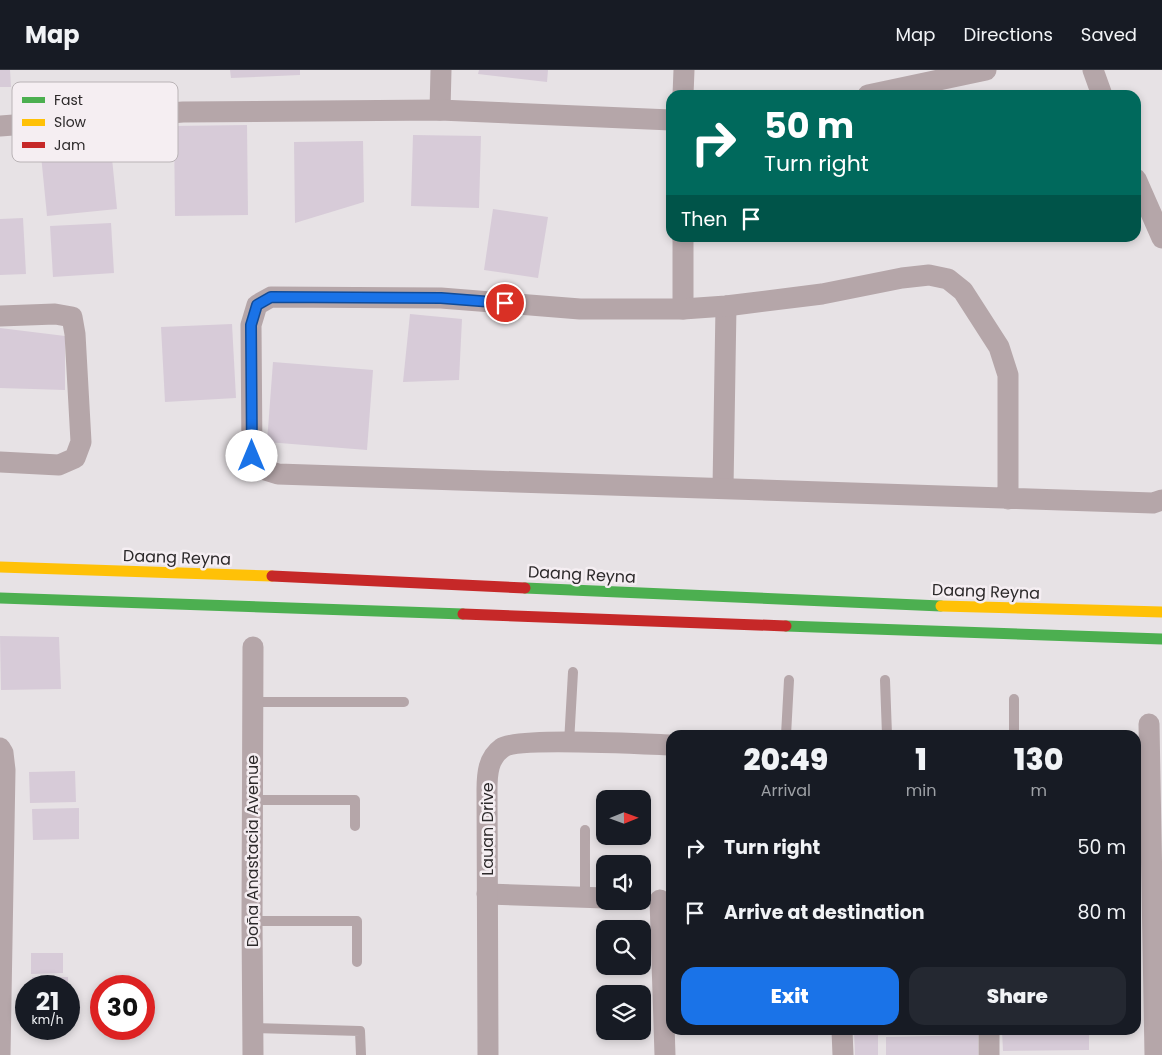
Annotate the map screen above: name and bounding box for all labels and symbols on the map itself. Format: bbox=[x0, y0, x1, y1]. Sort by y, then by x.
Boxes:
legend bbox=[12, 82, 178, 162]
text: Fast bbox=[54, 90, 83, 110]
text: Slow bbox=[54, 112, 87, 132]
text: Jam bbox=[54, 135, 85, 155]
pin bbox=[484, 282, 526, 324]
position arrow bbox=[225, 429, 277, 481]
street label: Daang Reyna bbox=[123, 544, 231, 571]
street label: Daang Reyna bbox=[527, 560, 636, 589]
street label: Daang Reyna bbox=[932, 578, 1040, 605]
street label: Doña Anastacia Avenue bbox=[241, 755, 264, 947]
street label: Lauan Drive bbox=[476, 782, 499, 876]
north arrow bbox=[596, 790, 651, 845]
speed limit sign: 30 bbox=[90, 975, 155, 1040]

